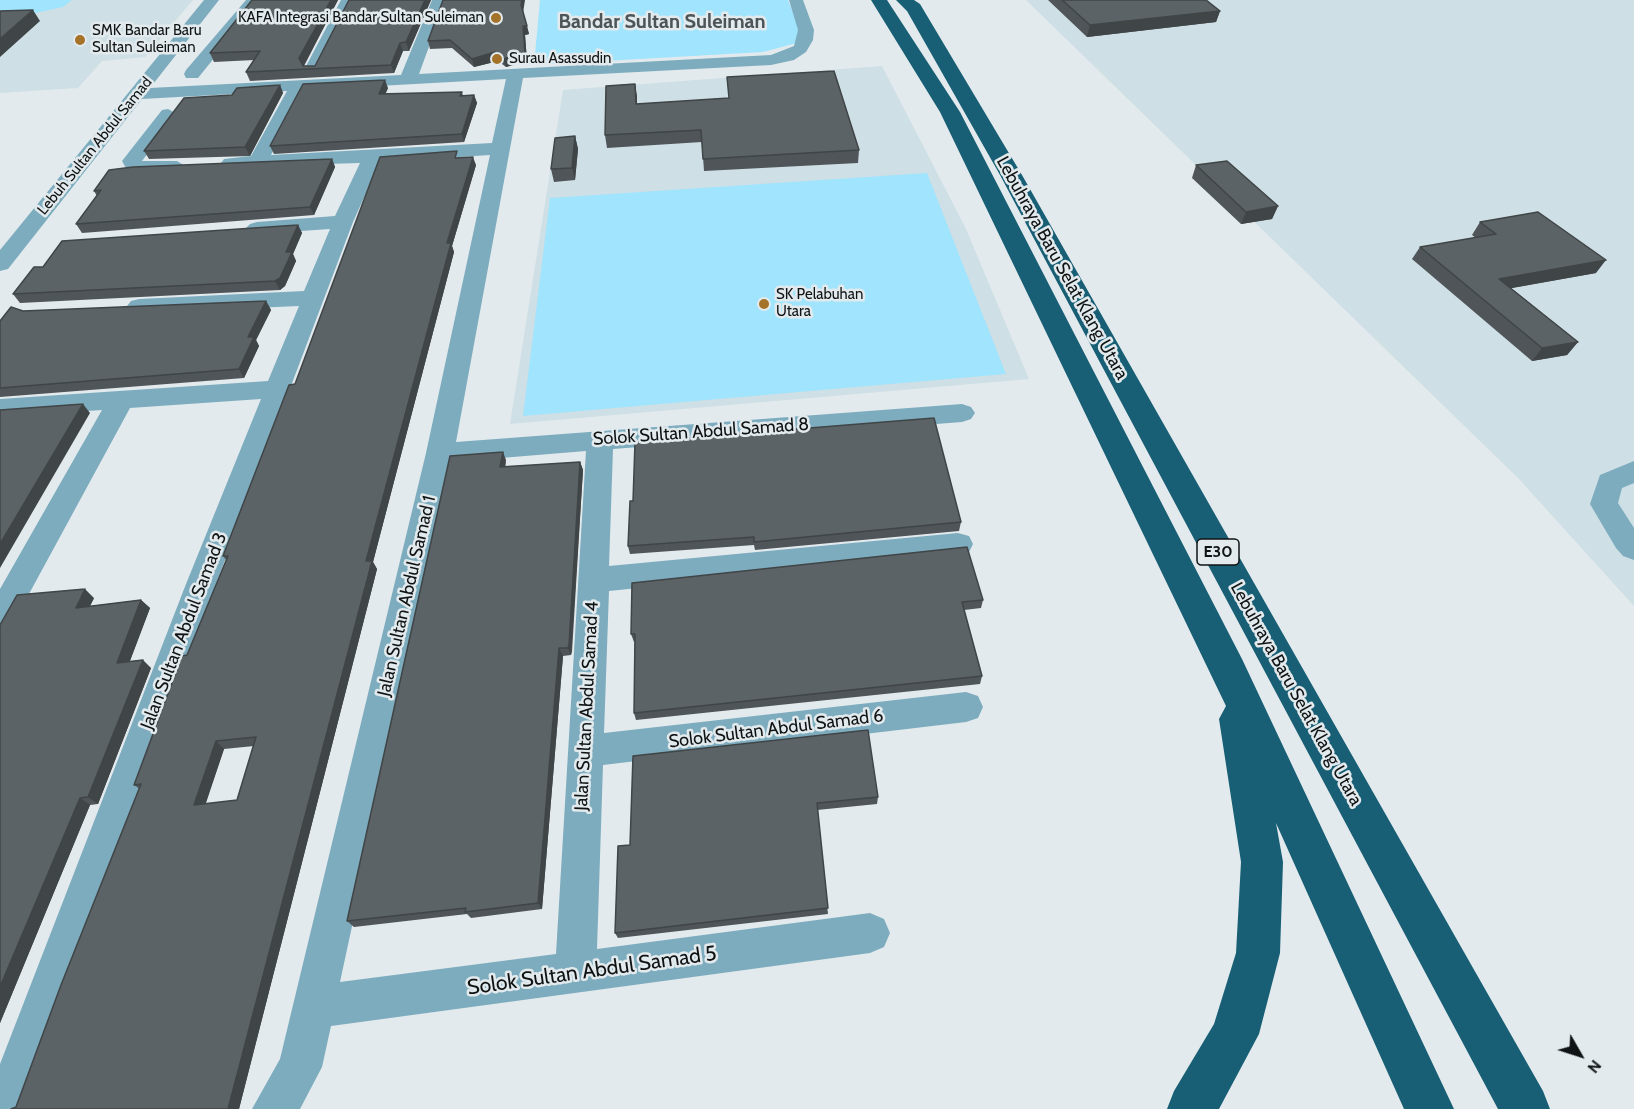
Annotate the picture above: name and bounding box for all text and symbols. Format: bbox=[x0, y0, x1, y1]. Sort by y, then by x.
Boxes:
place label: KAFA Integrasi Bandar Sultan Suleiman bbox=[238, 9, 484, 27]
district label: Bandar Sultan Suleiman bbox=[558, 10, 766, 34]
marker: KAFA Integrasi Bandar Sultan Suleiman bbox=[489, 11, 503, 25]
place label: SMK Bandar Baru Sultan Suleiman bbox=[92, 22, 202, 57]
marker: SMK Bandar Baru Sultan Suleiman bbox=[73, 33, 87, 47]
place label: Surau Asassudin bbox=[509, 50, 611, 68]
marker: Surau Asassudin bbox=[490, 52, 504, 66]
street label: Lebuh Sultan Abdul Samad bbox=[34, 73, 156, 219]
street label: Lebuhraya Baru Selat Klang Utara bbox=[992, 153, 1132, 383]
place label: SK Pelabuhan Utara bbox=[776, 286, 863, 321]
marker: SK Pelabuhan Utara bbox=[757, 297, 771, 311]
street label: Solok Sultan Abdul Samad 8 bbox=[592, 414, 810, 450]
street label: Jalan Sultan Abdul Samad 1 bbox=[373, 494, 441, 698]
street label: Jalan Sultan Abdul Samad 3 bbox=[136, 530, 232, 732]
road number: E30 bbox=[1197, 539, 1239, 565]
street label: Lebuhraya Baru Selat Klang Utara bbox=[1226, 579, 1366, 809]
street label: Jalan Sultan Abdul Samad 4 bbox=[571, 601, 603, 811]
street label: Solok Sultan Abdul Samad 6 bbox=[667, 705, 885, 753]
street label: Solok Sultan Abdul Samad 5 bbox=[466, 941, 718, 1001]
north arrow bbox=[1550, 1025, 1610, 1085]
text: N bbox=[1583, 1056, 1605, 1077]

